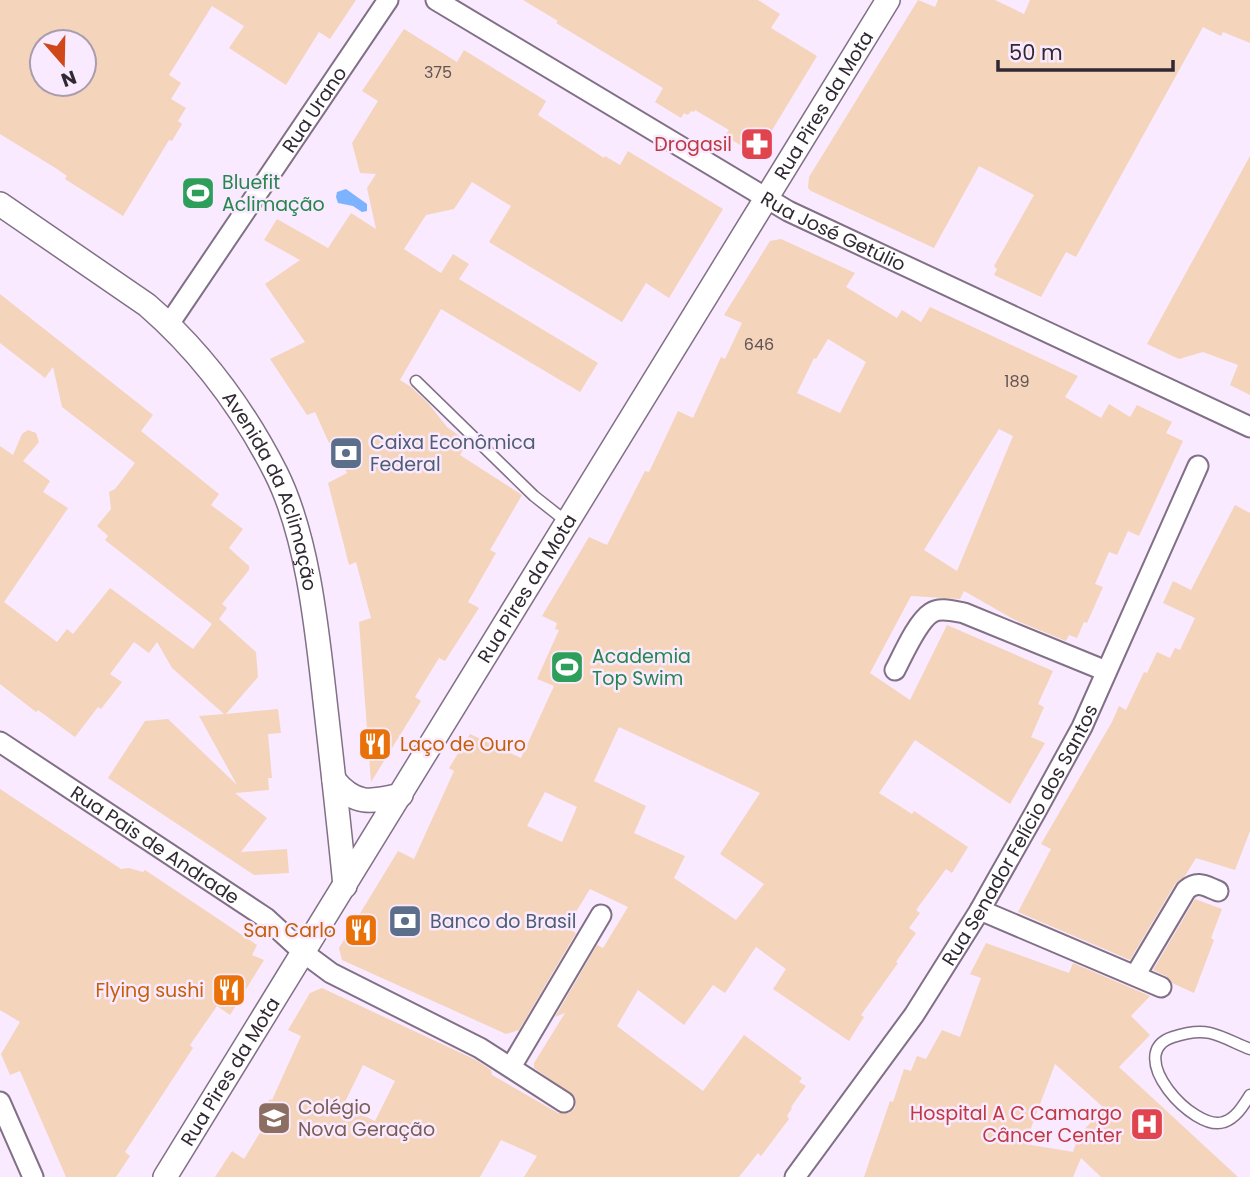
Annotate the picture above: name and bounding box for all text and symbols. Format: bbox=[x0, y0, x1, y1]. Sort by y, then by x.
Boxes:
street label: Rua Pires da Mota bbox=[768, 26, 880, 185]
north arrow bbox=[28, 28, 98, 98]
scale bar bbox=[998, 28, 1173, 72]
text: 50 m bbox=[1009, 38, 1063, 67]
street label: Rua Urano bbox=[276, 61, 353, 158]
house number: 375 bbox=[424, 61, 452, 84]
text: N bbox=[57, 63, 80, 94]
pharmacy icon: Drogasil bbox=[738, 125, 776, 163]
place label: Drogasil bbox=[654, 131, 732, 158]
place label: Bluefit Aclimação bbox=[222, 169, 325, 218]
sports icon: Bluefit Aclimação bbox=[179, 174, 217, 212]
street label: Rua José Getúlio bbox=[756, 185, 910, 278]
house number: 646 bbox=[744, 333, 774, 356]
house number: 189 bbox=[1004, 370, 1030, 393]
street label: Avenida da Aclimação bbox=[216, 386, 323, 593]
place label: Caixa Econômica Federal bbox=[370, 429, 536, 478]
bank icon: Caixa Econômica Federal bbox=[327, 434, 365, 472]
street label: Rua Pires da Mota bbox=[471, 509, 583, 668]
place label: Academia Top Swim bbox=[592, 643, 691, 692]
sports icon: Academia Top Swim bbox=[548, 648, 586, 686]
street label: Rua Senador Felício dos Santos bbox=[935, 700, 1104, 971]
restaurant icon: Laço de Ouro bbox=[356, 725, 394, 763]
place label: Laço de Ouro bbox=[400, 731, 526, 758]
street label: Rua Pais de Andrade bbox=[65, 779, 245, 911]
bank icon: Banco do Brasil bbox=[386, 902, 424, 940]
place label: Banco do Brasil bbox=[430, 908, 576, 935]
restaurant icon: San Carlo bbox=[342, 911, 380, 949]
place label: San Carlo bbox=[243, 917, 336, 944]
restaurant icon: Flying sushi bbox=[210, 971, 248, 1009]
place label: Flying sushi bbox=[95, 977, 204, 1004]
street label: Rua Pires da Mota bbox=[174, 992, 286, 1151]
place label: Colégio Nova Geração bbox=[298, 1094, 435, 1143]
school or university icon: Colégio Nova Geração bbox=[255, 1099, 293, 1137]
place label: Hospital A C Camargo Câncer Center bbox=[910, 1100, 1122, 1149]
hospital icon: Hospital A C Camargo Câncer Center bbox=[1128, 1105, 1166, 1143]

